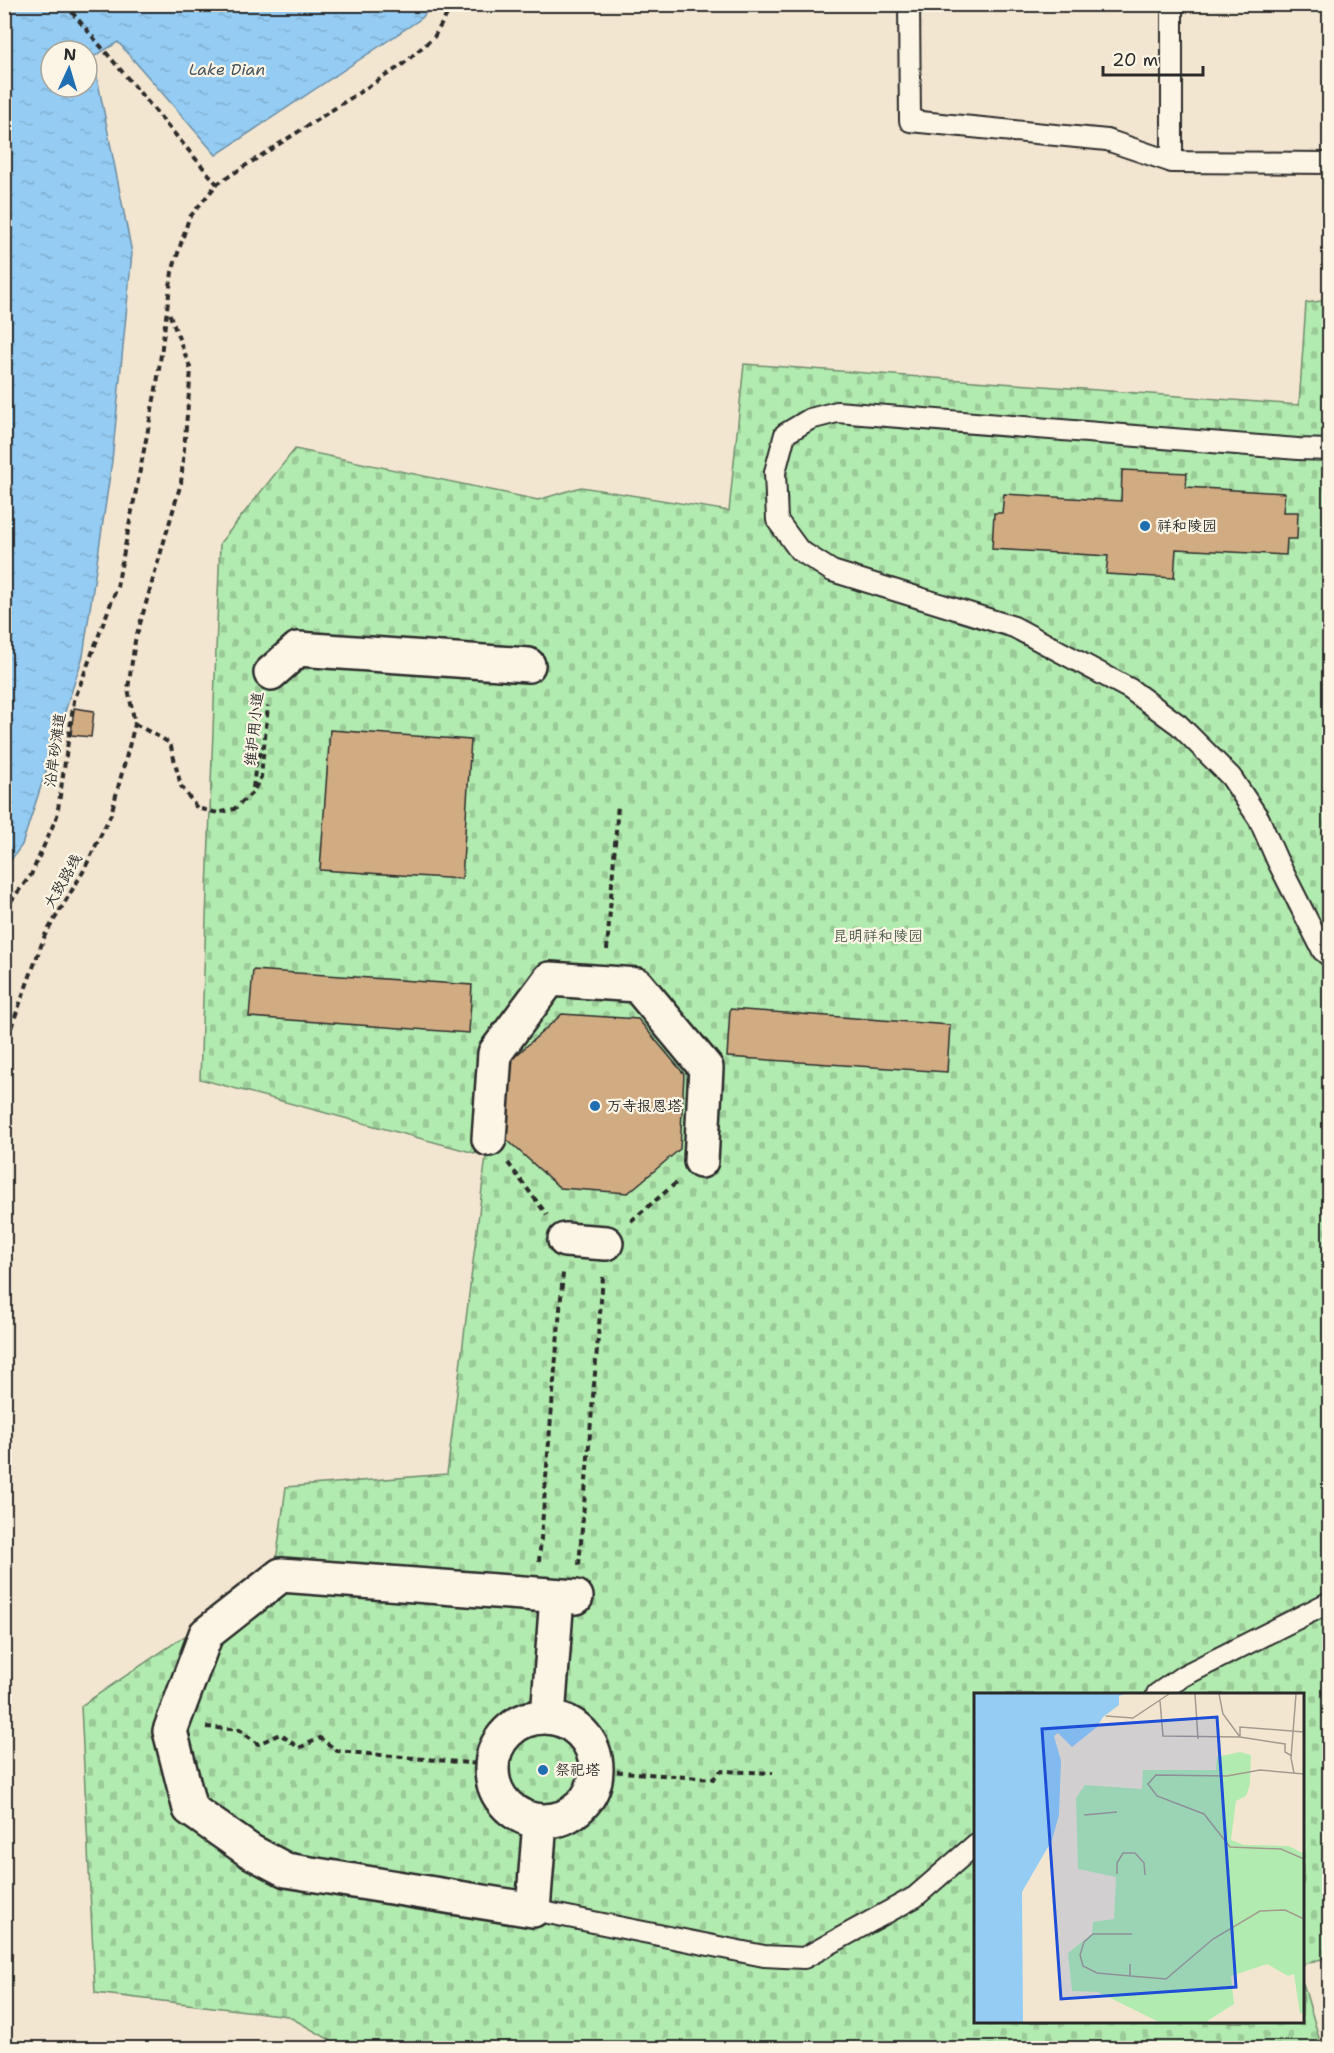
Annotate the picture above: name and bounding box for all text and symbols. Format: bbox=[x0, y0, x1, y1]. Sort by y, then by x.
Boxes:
north arrow bbox=[39, 39, 99, 99]
scale bar bbox=[1103, 39, 1204, 77]
text: N bbox=[63, 44, 77, 65]
text: 20 m bbox=[1112, 48, 1158, 72]
water label: Lake Dian bbox=[189, 59, 265, 80]
place label: 祥和陵园 bbox=[1157, 516, 1217, 536]
marker: 祥和陵园 bbox=[1138, 519, 1152, 533]
street label: 维护用小道 bbox=[240, 691, 268, 767]
street label: 沿岸砂滩道 bbox=[40, 711, 70, 789]
street label: 大致路线 bbox=[39, 850, 87, 912]
park label: 昆明祥和陵园 bbox=[833, 926, 923, 946]
place label: 万寺报恩塔 bbox=[607, 1096, 682, 1116]
marker: 万寺报恩塔 bbox=[588, 1099, 602, 1113]
inset map bbox=[974, 1693, 1304, 2023]
place label: 祭祀塔 bbox=[555, 1760, 600, 1780]
marker: 祭祀塔 bbox=[536, 1763, 550, 1777]

